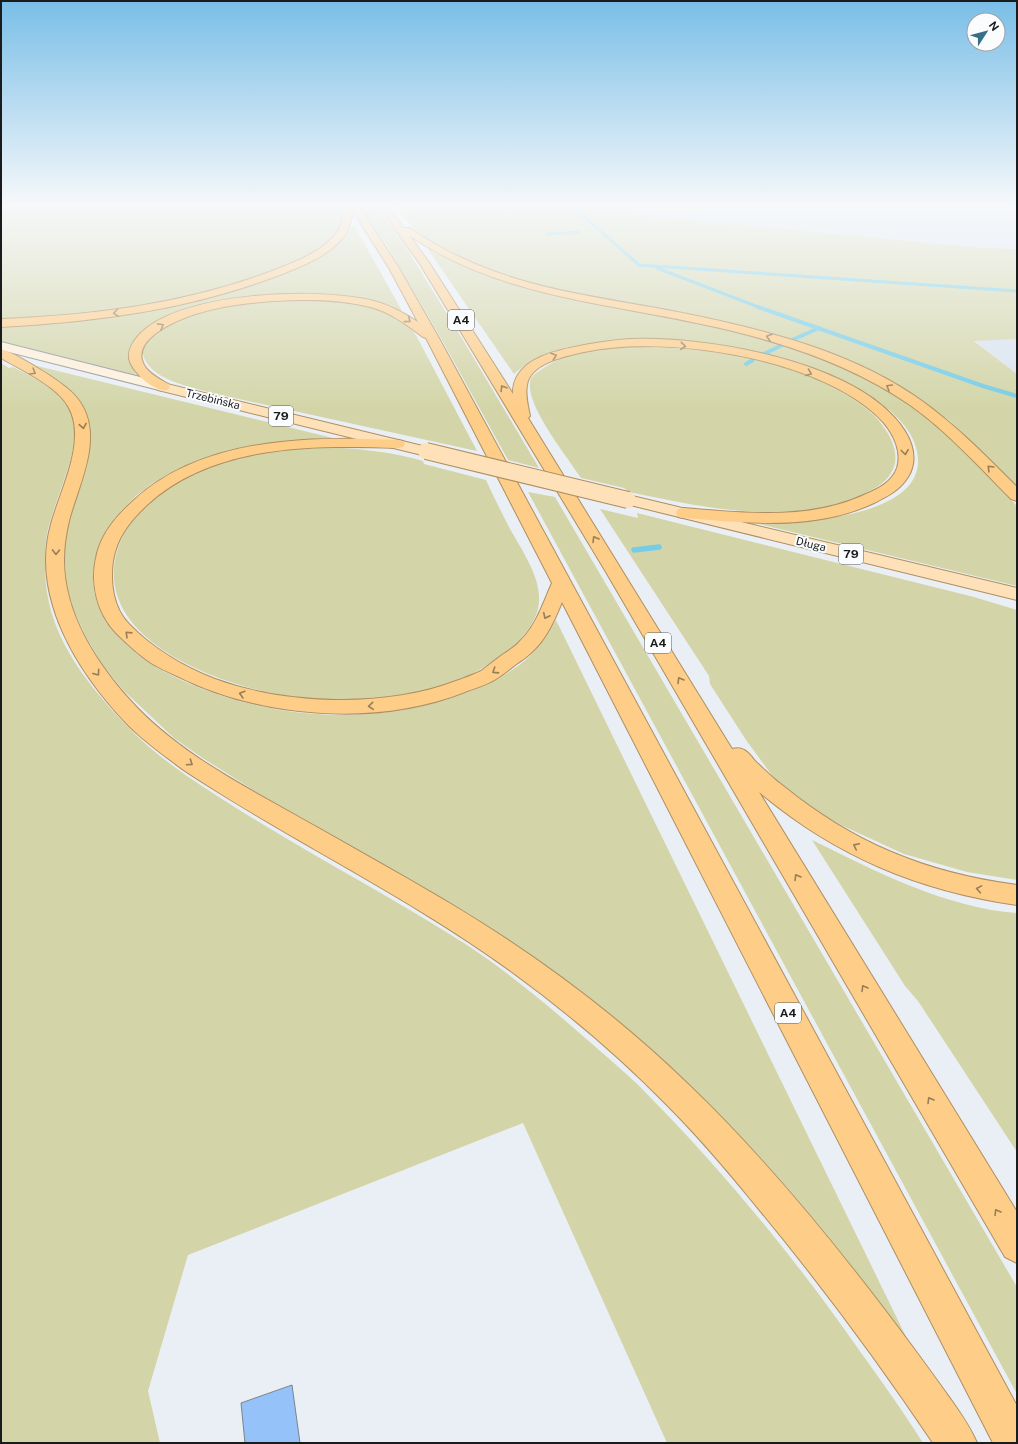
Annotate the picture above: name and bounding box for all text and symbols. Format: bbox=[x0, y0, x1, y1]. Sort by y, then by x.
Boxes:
north arrow bbox=[966, 12, 1006, 52]
text: N bbox=[987, 19, 1001, 33]
one-way arrow bbox=[113, 308, 119, 317]
road number: A4 bbox=[448, 310, 474, 330]
one-way arrow bbox=[404, 315, 411, 322]
one-way arrow bbox=[157, 323, 164, 330]
one-way arrow bbox=[766, 333, 773, 342]
one-way arrow bbox=[680, 341, 686, 350]
one-way arrow bbox=[551, 352, 558, 361]
one-way arrow bbox=[29, 368, 36, 375]
one-way arrow bbox=[806, 368, 813, 376]
one-way arrow bbox=[886, 384, 893, 391]
one-way arrow bbox=[500, 385, 507, 392]
street label: Trzebińska bbox=[185, 386, 241, 412]
road number: 79 bbox=[269, 406, 293, 426]
one-way arrow bbox=[78, 423, 86, 429]
one-way arrow bbox=[900, 449, 909, 455]
one-way arrow bbox=[987, 465, 995, 473]
street label: Długa bbox=[795, 534, 827, 554]
one-way arrow bbox=[593, 536, 600, 543]
road number: 79 bbox=[839, 544, 863, 564]
one-way arrow bbox=[51, 549, 60, 555]
one-way arrow bbox=[543, 612, 551, 620]
one-way arrow bbox=[125, 631, 133, 639]
road number: A4 bbox=[645, 633, 671, 653]
one-way arrow bbox=[492, 666, 499, 673]
one-way arrow bbox=[92, 669, 100, 676]
one-way arrow bbox=[677, 677, 685, 684]
one-way arrow bbox=[239, 690, 246, 699]
one-way arrow bbox=[368, 701, 374, 710]
one-way arrow bbox=[186, 758, 193, 765]
one-way arrow bbox=[853, 843, 861, 851]
one-way arrow bbox=[795, 874, 802, 881]
one-way arrow bbox=[975, 885, 982, 894]
one-way arrow bbox=[861, 985, 868, 992]
road number: A4 bbox=[775, 1003, 801, 1023]
one-way arrow bbox=[928, 1097, 935, 1104]
one-way arrow bbox=[994, 1209, 1002, 1216]

